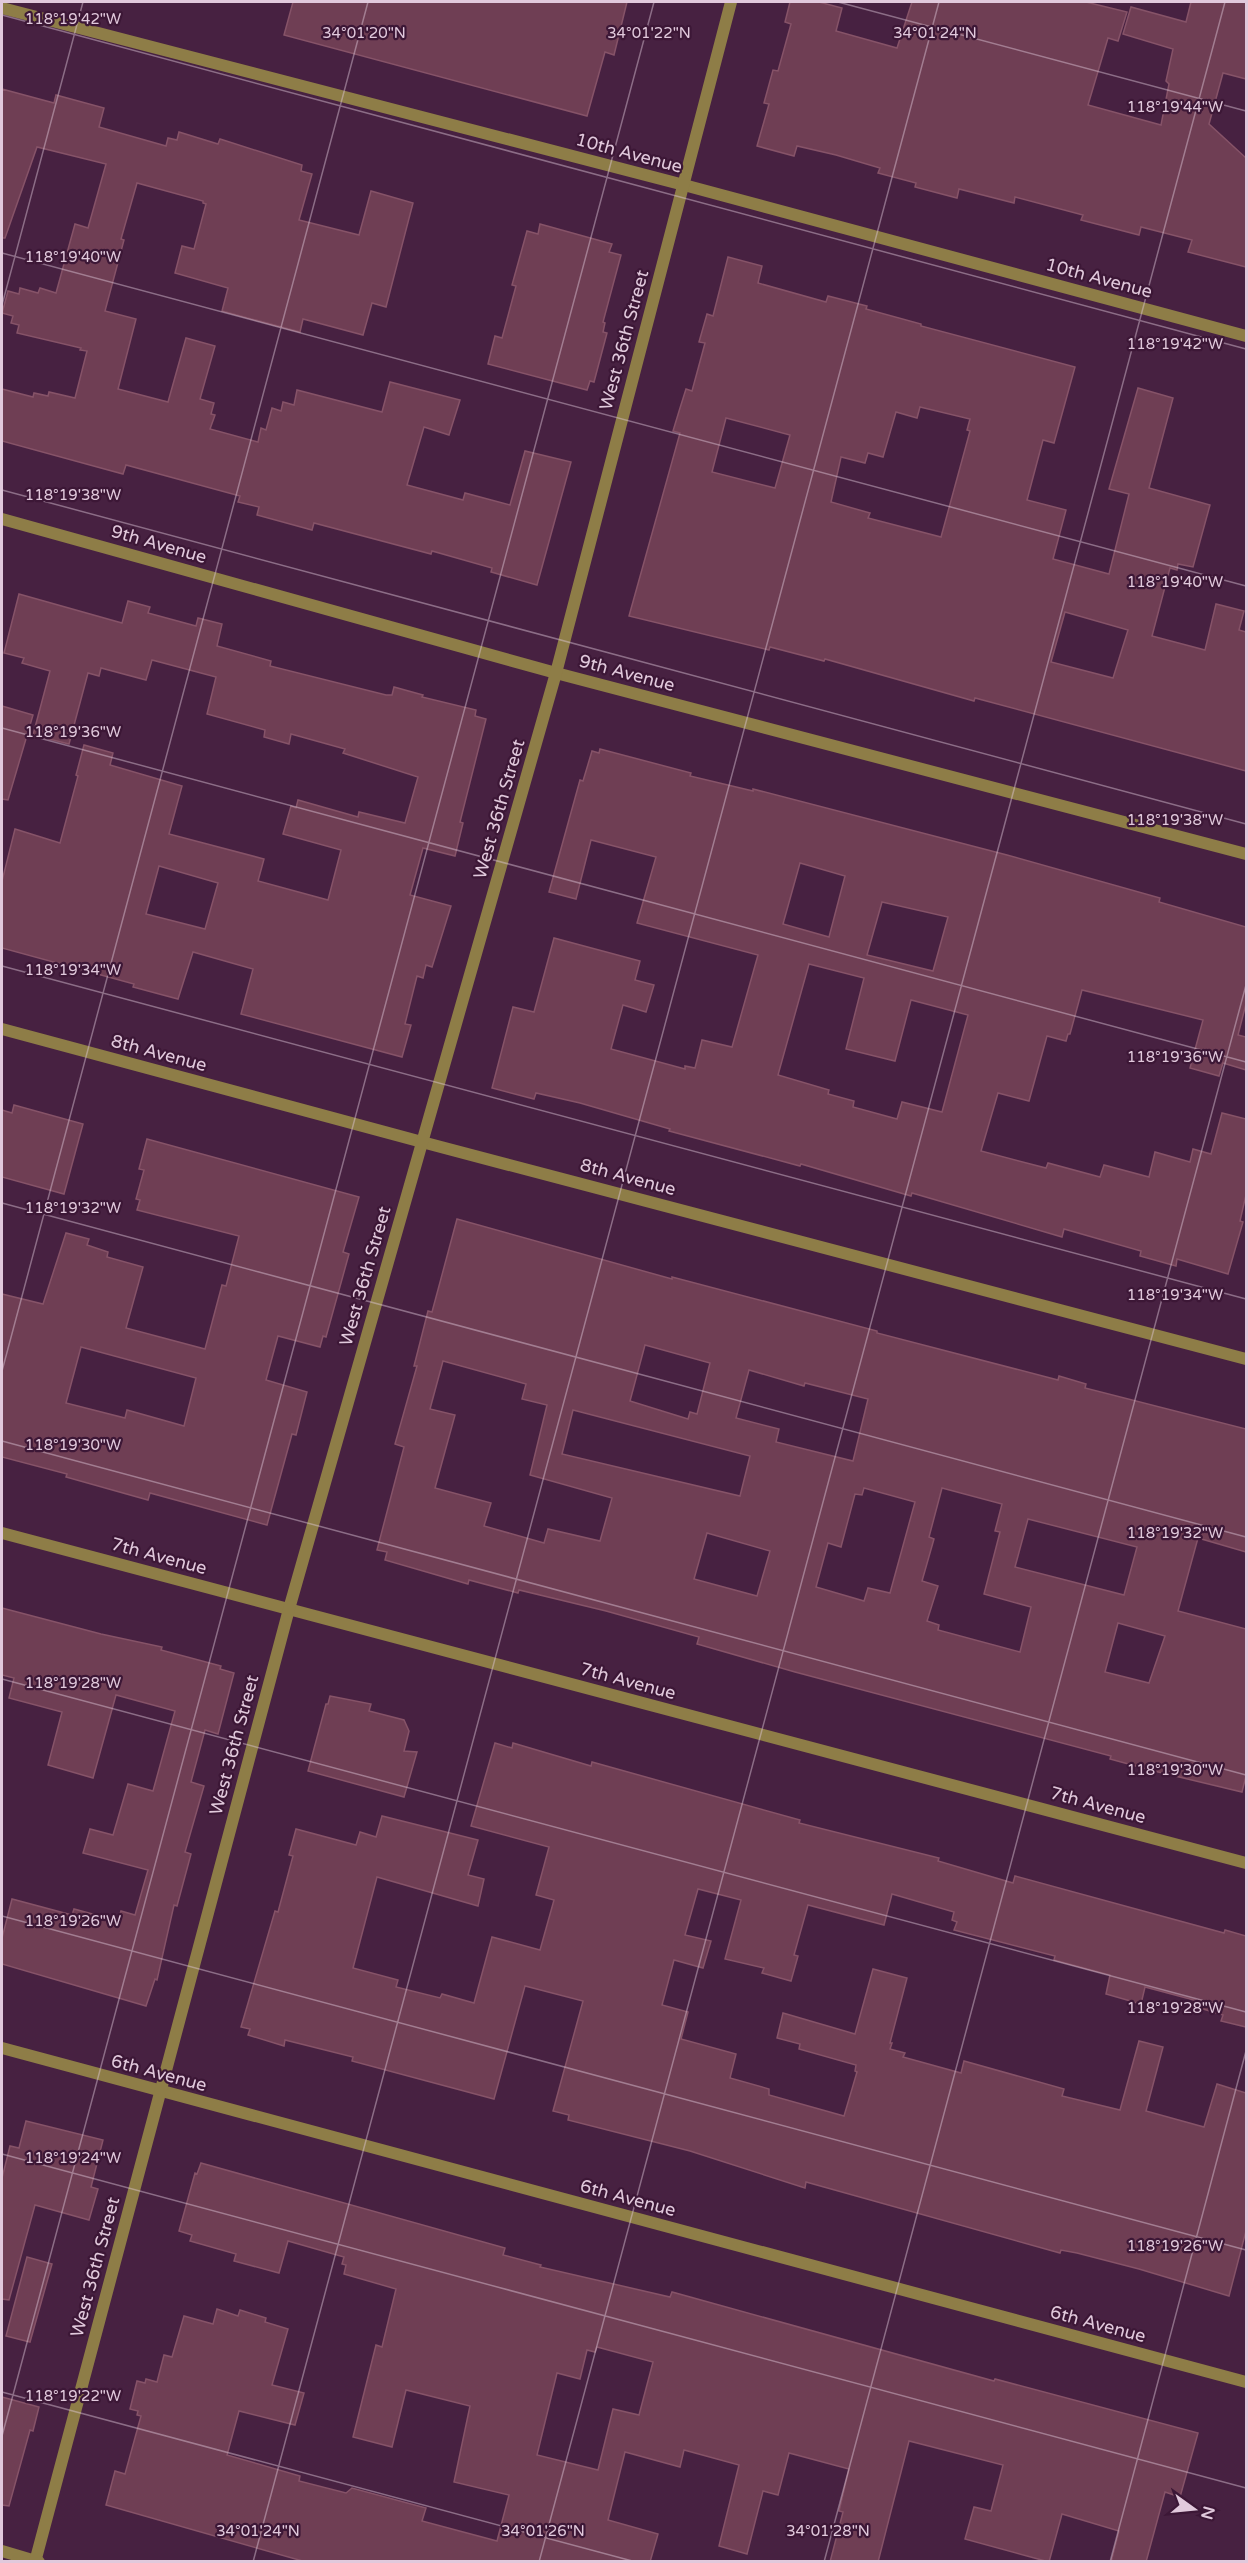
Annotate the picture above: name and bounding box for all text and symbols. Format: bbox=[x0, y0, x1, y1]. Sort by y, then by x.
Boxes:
text: 118°19'42"W bbox=[25, 10, 121, 28]
text: 34°01'20"N bbox=[322, 24, 406, 42]
text: 34°01'22"N bbox=[607, 24, 691, 42]
text: 34°01'24"N bbox=[893, 24, 977, 42]
text: 118°19'44"W bbox=[1127, 98, 1223, 116]
street label: 10th Avenue bbox=[573, 128, 685, 178]
text: 118°19'40"W bbox=[25, 248, 121, 266]
street label: 10th Avenue bbox=[1043, 253, 1155, 303]
street label: West 36th Street bbox=[595, 267, 653, 413]
text: 118°19'42"W bbox=[1127, 335, 1223, 353]
text: 118°19'38"W bbox=[25, 486, 121, 504]
street label: 9th Avenue bbox=[109, 520, 209, 568]
text: 118°19'40"W bbox=[1127, 573, 1223, 591]
street label: 9th Avenue bbox=[577, 650, 677, 696]
text: 118°19'36"W bbox=[25, 723, 121, 741]
street label: West 36th Street bbox=[469, 737, 529, 881]
text: 118°19'38"W bbox=[1127, 811, 1223, 829]
text: 118°19'34"W bbox=[25, 961, 121, 979]
street label: 8th Avenue bbox=[109, 1030, 209, 1076]
text: 118°19'36"W bbox=[1127, 1048, 1223, 1066]
street label: 8th Avenue bbox=[578, 1154, 678, 1200]
text: 118°19'32"W bbox=[25, 1199, 121, 1217]
street label: West 36th Street bbox=[335, 1204, 395, 1348]
text: 118°19'34"W bbox=[1127, 1286, 1223, 1304]
text: 118°19'30"W bbox=[25, 1436, 121, 1454]
text: 118°19'32"W bbox=[1127, 1524, 1223, 1542]
street label: 7th Avenue bbox=[109, 1533, 209, 1579]
street label: 7th Avenue bbox=[578, 1658, 678, 1704]
street label: West 36th Street bbox=[205, 1672, 263, 1818]
text: 118°19'28"W bbox=[25, 1674, 121, 1692]
text: 118°19'30"W bbox=[1127, 1761, 1223, 1779]
street label: 7th Avenue bbox=[1048, 1782, 1148, 1828]
text: 118°19'26"W bbox=[25, 1912, 121, 1930]
text: 118°19'28"W bbox=[1127, 1999, 1223, 2017]
street label: 6th Avenue bbox=[109, 2050, 209, 2096]
text: 118°19'24"W bbox=[25, 2149, 121, 2167]
street label: 6th Avenue bbox=[578, 2175, 678, 2221]
street label: West 36th Street bbox=[66, 2194, 124, 2340]
text: 118°19'26"W bbox=[1127, 2237, 1223, 2255]
street label: 6th Avenue bbox=[1048, 2301, 1148, 2347]
text: 118°19'22"W bbox=[25, 2387, 121, 2405]
north arrow bbox=[1164, 2479, 1224, 2539]
text: N bbox=[1196, 2504, 1219, 2521]
text: 34°01'24"N bbox=[216, 2522, 300, 2540]
text: 34°01'26"N bbox=[501, 2522, 585, 2540]
text: 34°01'28"N bbox=[786, 2522, 870, 2540]

